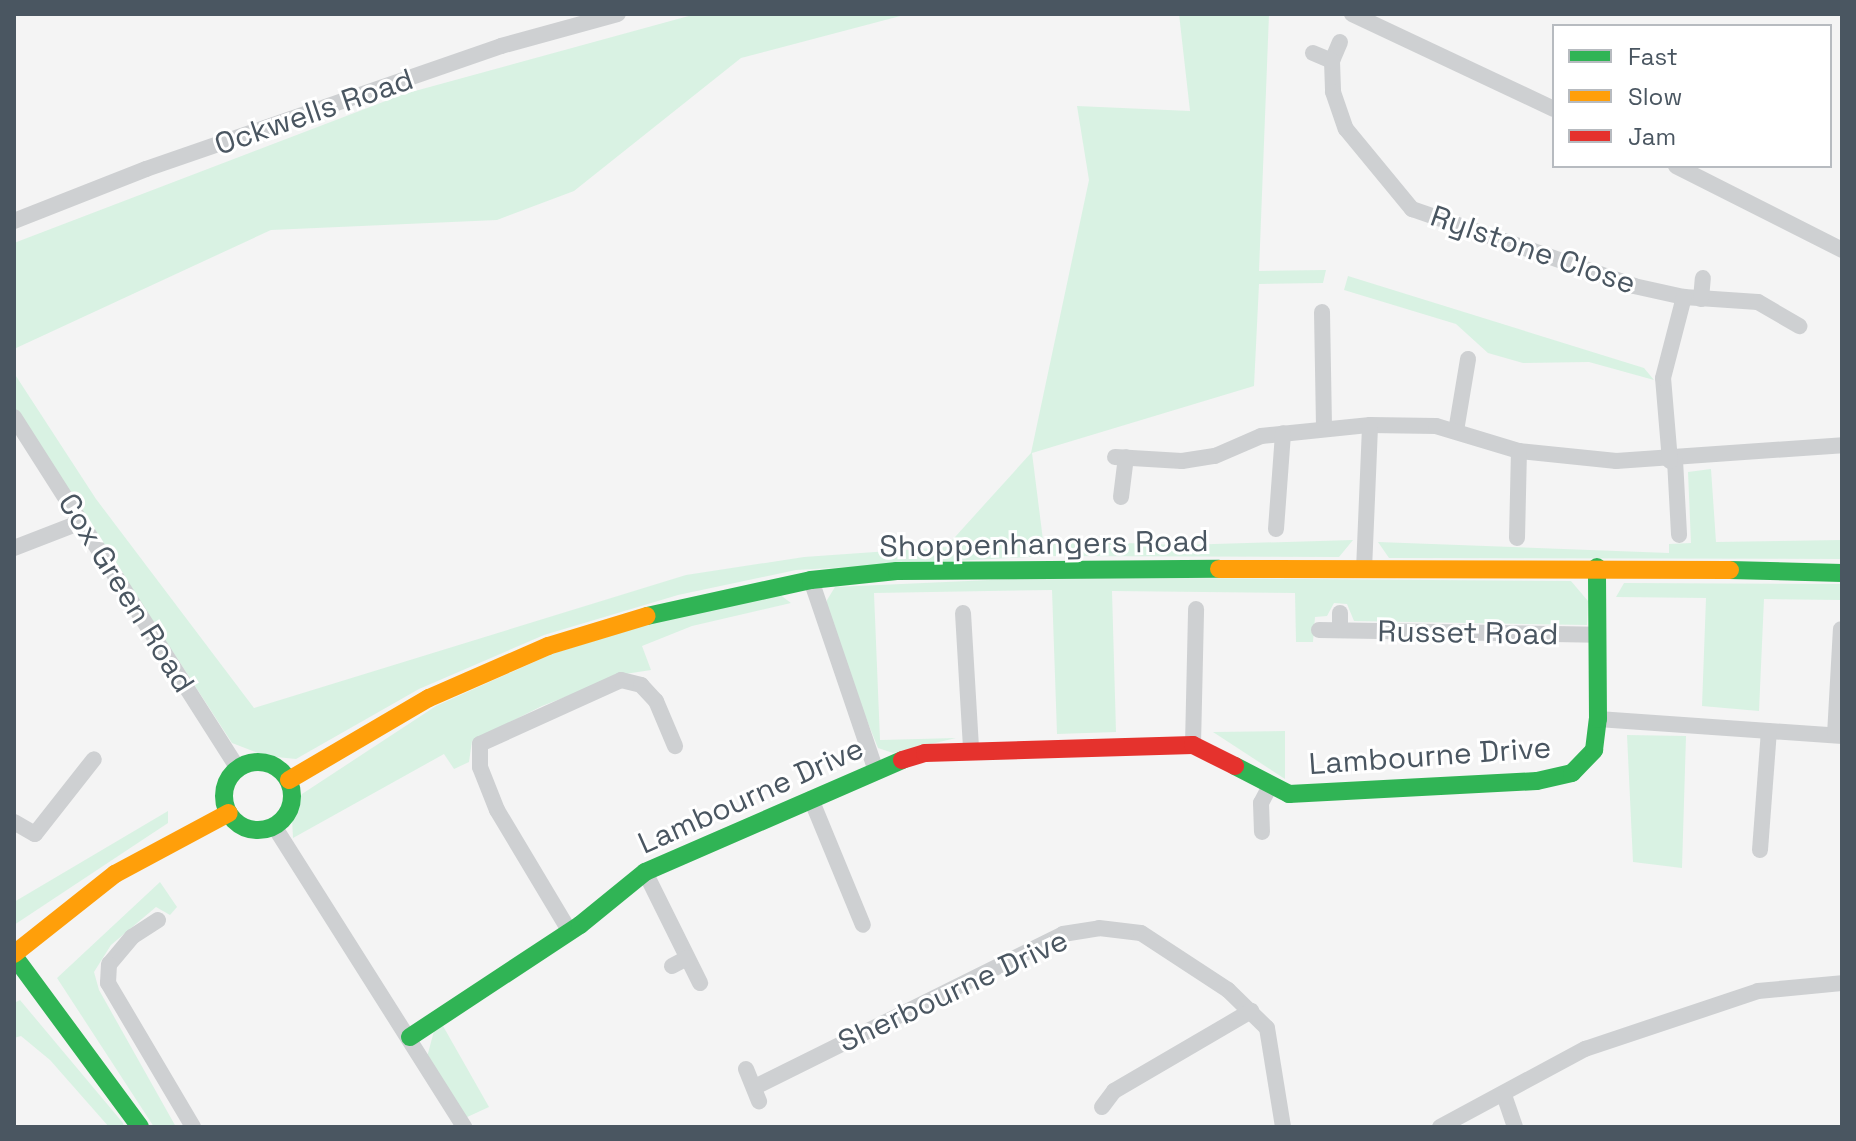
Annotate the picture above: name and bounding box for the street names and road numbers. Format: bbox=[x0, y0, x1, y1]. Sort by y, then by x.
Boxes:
street label: Ockwells Road bbox=[210, 61, 418, 163]
street label: Rylstone Close bbox=[1426, 198, 1640, 302]
street label: Cox Green Road bbox=[50, 487, 202, 699]
street label: Shoppenhangers Road bbox=[879, 523, 1209, 565]
street label: Russet Road bbox=[1377, 613, 1559, 653]
street label: Lambourne Drive bbox=[633, 730, 869, 862]
street label: Lambourne Drive bbox=[1308, 730, 1552, 782]
street label: Sherbourne Drive bbox=[833, 922, 1073, 1060]

